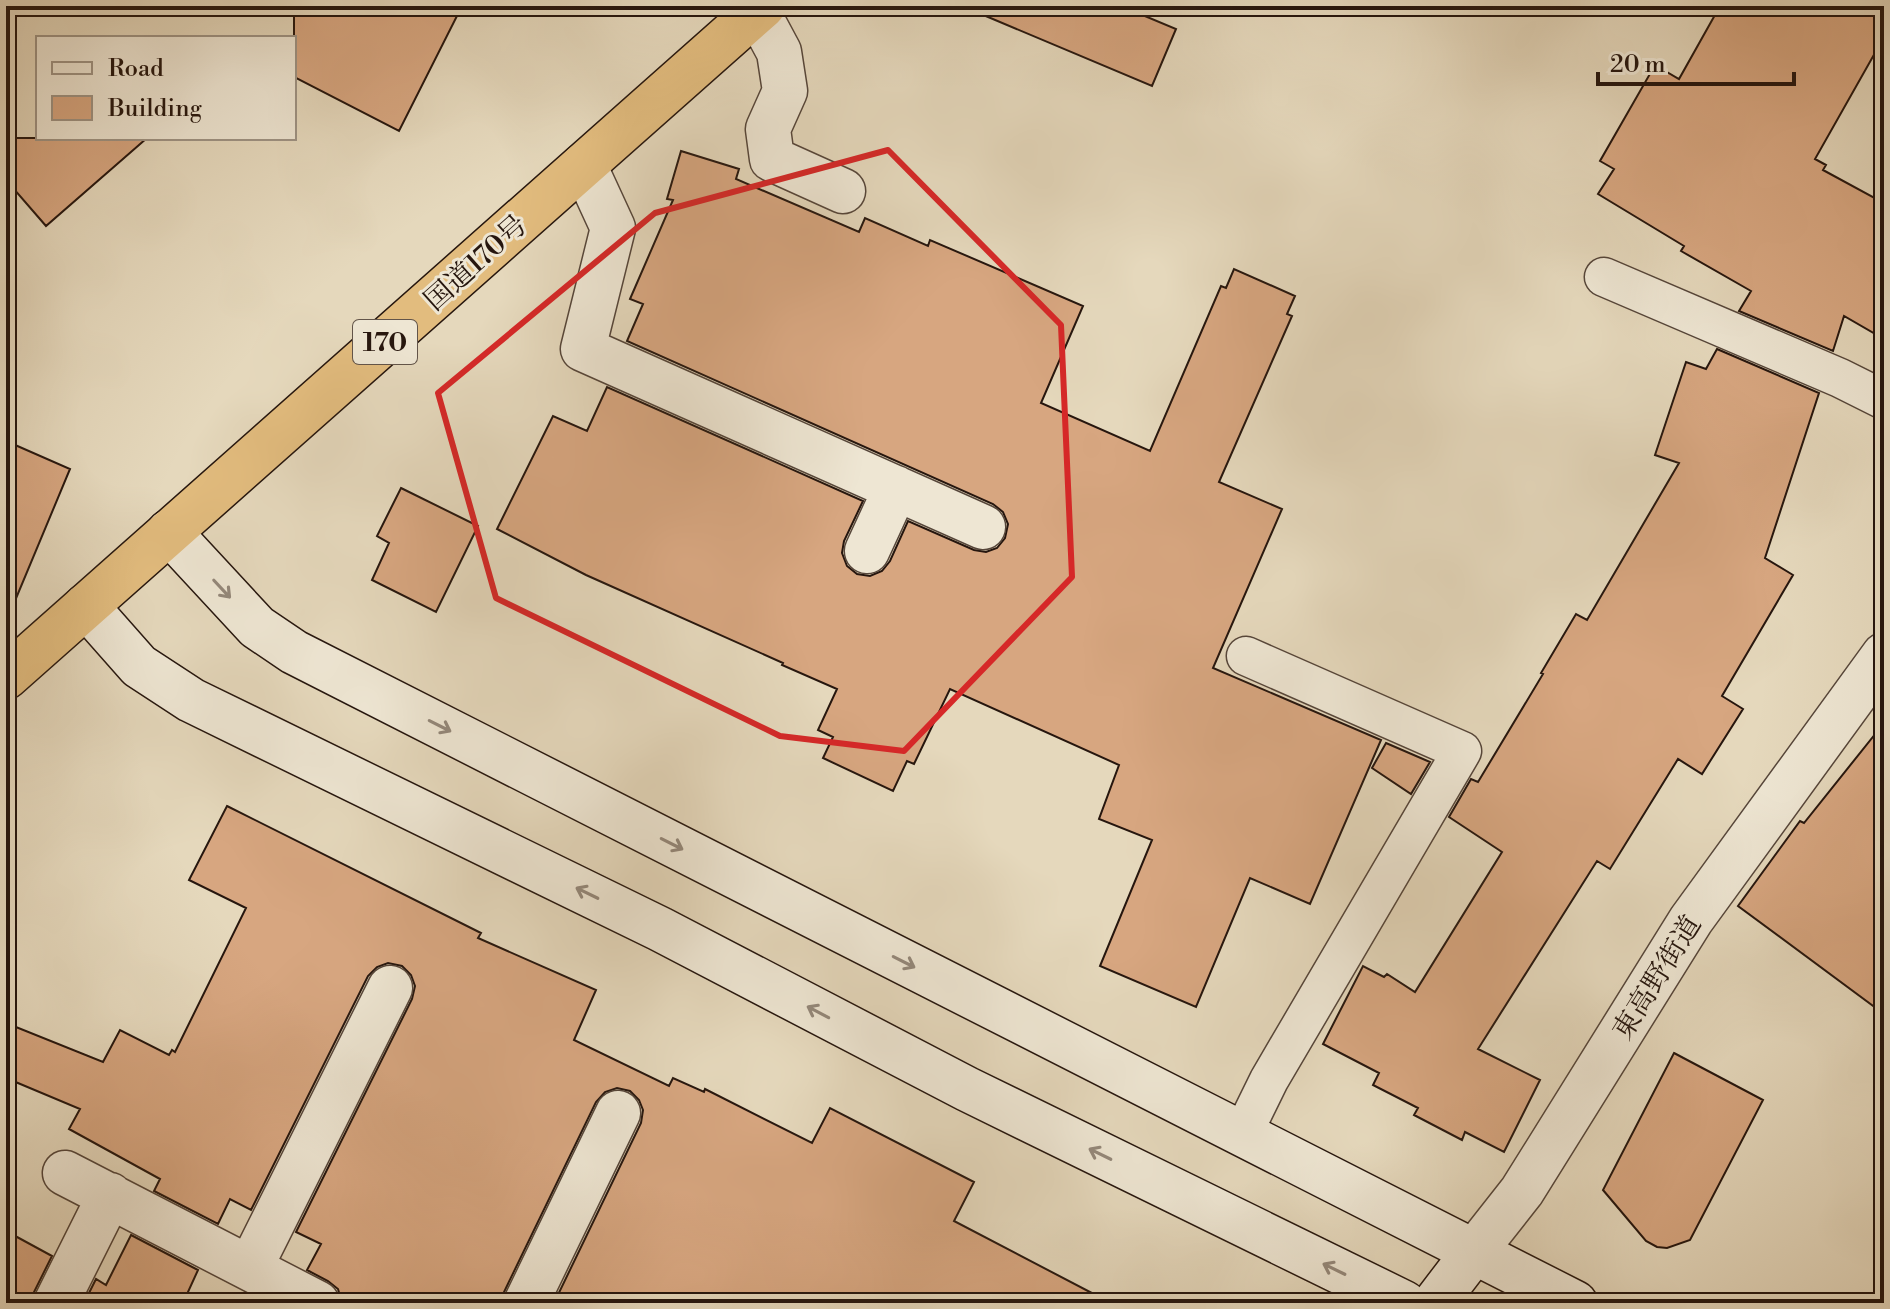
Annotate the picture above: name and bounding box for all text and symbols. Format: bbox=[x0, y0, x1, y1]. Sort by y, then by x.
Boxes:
legend bbox=[36, 36, 296, 140]
scale bar bbox=[1598, 36, 1794, 86]
text: 20 m bbox=[1610, 50, 1666, 80]
text: Road bbox=[108, 54, 164, 84]
text: Building bbox=[107, 94, 202, 124]
street label: 国道170号 bbox=[417, 208, 535, 318]
road number: 170 bbox=[353, 320, 417, 364]
one-way arrow bbox=[213, 579, 231, 599]
one-way arrow bbox=[428, 719, 452, 734]
one-way arrow bbox=[660, 836, 684, 852]
one-way arrow bbox=[575, 885, 599, 900]
street label: 東高野街道 bbox=[1605, 909, 1709, 1046]
one-way arrow bbox=[891, 954, 915, 970]
one-way arrow bbox=[807, 1003, 831, 1019]
one-way arrow bbox=[1089, 1146, 1113, 1162]
one-way arrow bbox=[1322, 1261, 1346, 1276]

